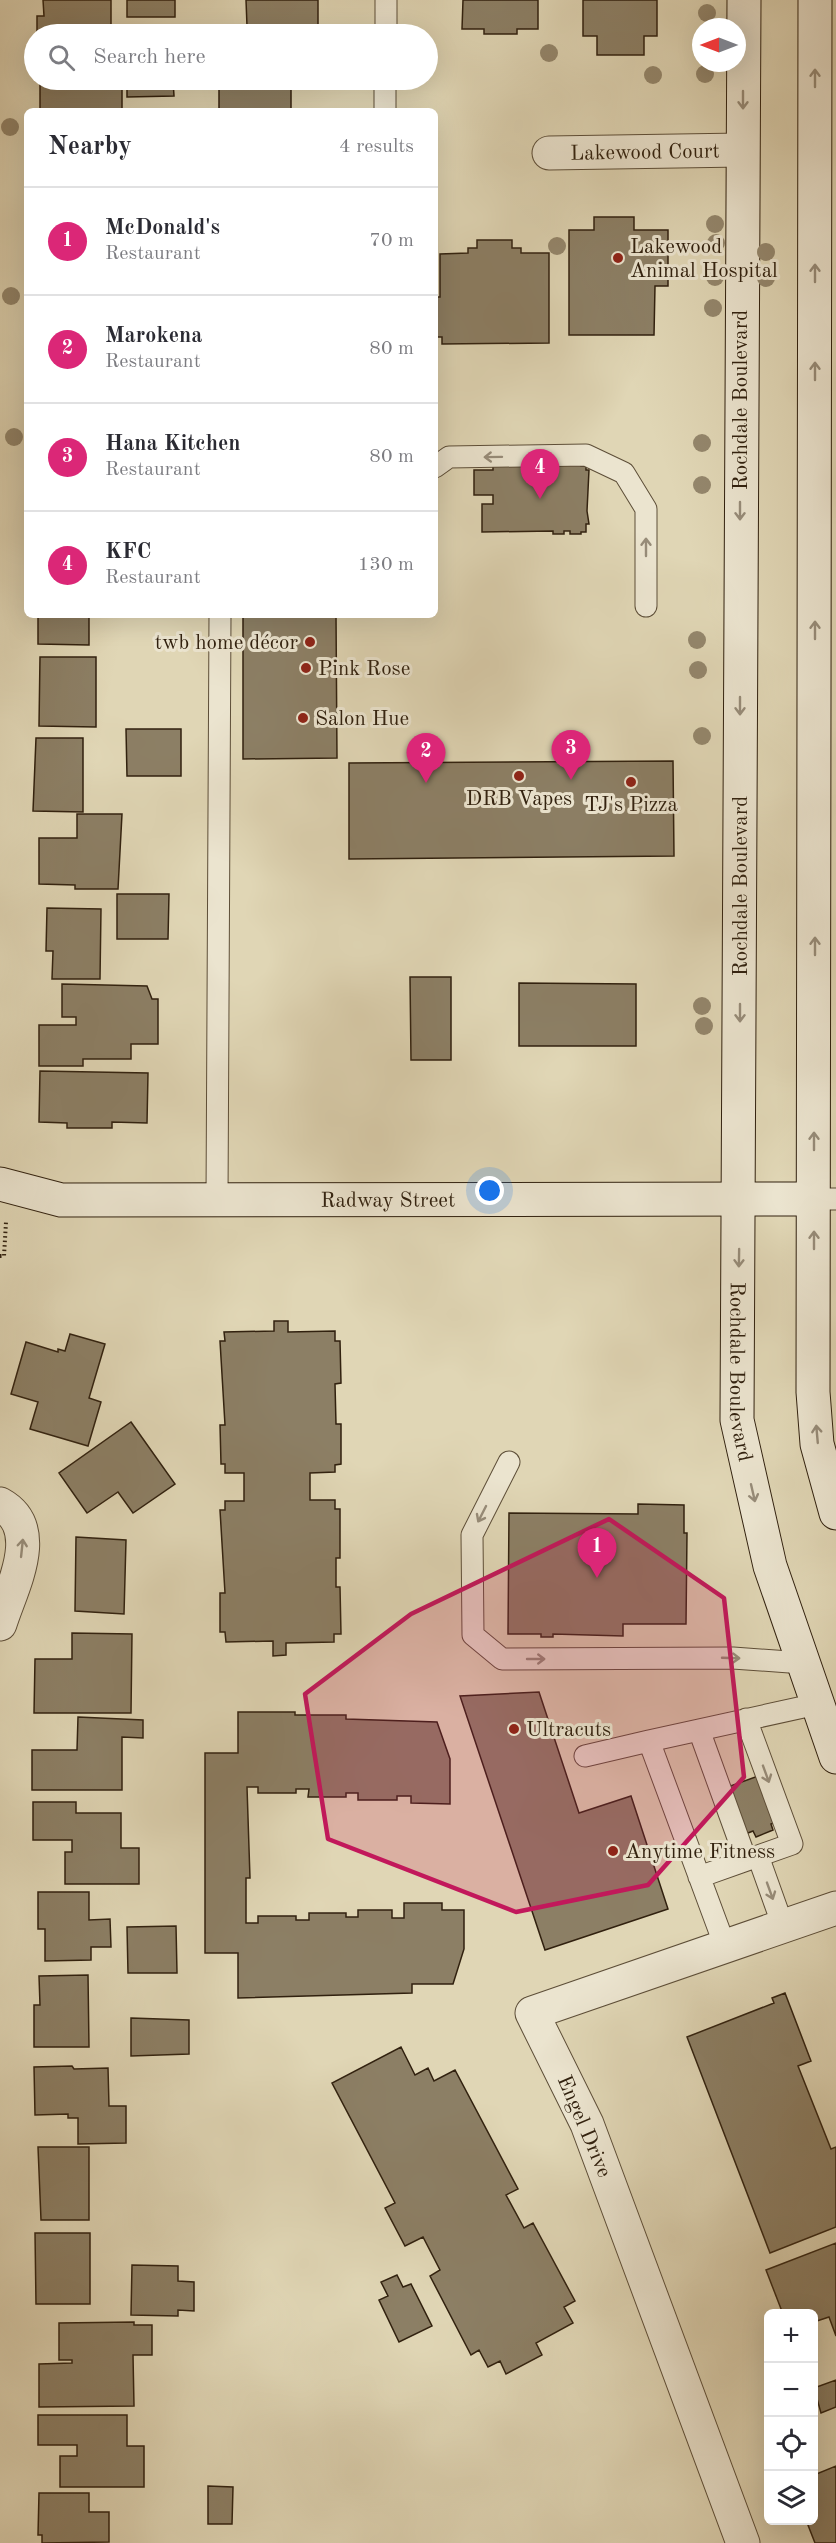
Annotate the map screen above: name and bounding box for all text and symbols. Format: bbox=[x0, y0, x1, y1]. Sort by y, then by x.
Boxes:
north arrow bbox=[692, 18, 746, 72]
search box bbox=[24, 24, 438, 90]
icon: search bbox=[45, 41, 78, 74]
text: Search here bbox=[93, 46, 206, 68]
one-way arrow bbox=[809, 68, 821, 88]
one-way arrow bbox=[737, 90, 749, 110]
text: Nearby bbox=[48, 134, 132, 160]
text: 4 results bbox=[339, 137, 414, 157]
street label: Lakewood Court bbox=[570, 141, 720, 165]
text: McDonald's bbox=[105, 217, 220, 239]
text: 1 bbox=[62, 231, 73, 251]
text: 70 m bbox=[369, 231, 414, 251]
place label: Lakewood Animal Hospital bbox=[630, 237, 778, 282]
text: Restaurant bbox=[105, 244, 201, 264]
marker: Lakewood Animal Hospital bbox=[611, 251, 625, 265]
one-way arrow bbox=[809, 263, 821, 283]
street label: Rochdale Boulevard bbox=[731, 310, 752, 490]
text: Marokena bbox=[105, 325, 203, 347]
text: 2 bbox=[62, 339, 73, 359]
text: 80 m bbox=[369, 339, 414, 359]
text: Restaurant bbox=[105, 352, 201, 372]
one-way arrow bbox=[809, 361, 821, 381]
text: Hana Kitchen bbox=[105, 433, 241, 455]
text: 3 bbox=[62, 447, 73, 467]
text: 80 m bbox=[369, 447, 414, 467]
pin: 4 bbox=[520, 450, 560, 499]
one-way arrow bbox=[483, 451, 503, 463]
text: Restaurant bbox=[105, 460, 201, 480]
one-way arrow bbox=[734, 501, 746, 521]
one-way arrow bbox=[640, 538, 652, 558]
text: KFC bbox=[105, 541, 151, 563]
text: 4 bbox=[62, 555, 73, 575]
text: 130 m bbox=[358, 555, 414, 575]
text: Restaurant bbox=[105, 568, 201, 588]
one-way arrow bbox=[809, 621, 821, 641]
place label: twb home décor bbox=[155, 633, 298, 654]
marker: twb home décor bbox=[303, 635, 317, 649]
place label: Pink Rose bbox=[318, 659, 410, 680]
marker: Pink Rose bbox=[299, 661, 313, 675]
one-way arrow bbox=[734, 696, 746, 716]
place label: Salon Hue bbox=[315, 709, 409, 730]
marker: Salon Hue bbox=[296, 711, 310, 725]
pin: 3 bbox=[552, 730, 590, 780]
pin: 2 bbox=[406, 734, 446, 783]
marker: DRB Vapes bbox=[512, 769, 526, 783]
marker: TJ's Pizza bbox=[624, 775, 638, 789]
place label: DRB Vapes bbox=[466, 789, 572, 810]
place label: TJ's Pizza bbox=[584, 795, 678, 816]
street label: Rochdale Boulevard bbox=[731, 796, 752, 976]
one-way arrow bbox=[809, 936, 820, 956]
one-way arrow bbox=[734, 1003, 746, 1023]
one-way arrow bbox=[808, 1131, 820, 1151]
your location bbox=[475, 1176, 504, 1205]
street label: Radway Street bbox=[321, 1190, 455, 1212]
one-way arrow bbox=[808, 1230, 820, 1250]
one-way arrow bbox=[733, 1248, 745, 1268]
street label: Rochdale Boulevard bbox=[725, 1282, 755, 1464]
one-way arrow bbox=[811, 1425, 822, 1445]
one-way arrow bbox=[748, 1484, 760, 1503]
one-way arrow bbox=[476, 1505, 488, 1523]
pin: 1 bbox=[578, 1528, 616, 1578]
one-way arrow bbox=[17, 1538, 28, 1558]
one-way arrow bbox=[721, 1652, 741, 1664]
one-way arrow bbox=[526, 1653, 546, 1664]
place label: Ultracuts bbox=[526, 1720, 611, 1741]
marker: Ultracuts bbox=[507, 1722, 521, 1736]
one-way arrow bbox=[761, 1764, 772, 1783]
place label: Anytime Fitness bbox=[625, 1842, 775, 1863]
marker: Anytime Fitness bbox=[606, 1844, 620, 1858]
one-way arrow bbox=[766, 1881, 777, 1900]
street label: Engel Drive bbox=[553, 2072, 615, 2181]
map controls bbox=[764, 2309, 818, 2525]
button: + bbox=[764, 2309, 818, 2363]
button: − bbox=[764, 2363, 818, 2417]
button: locate bbox=[764, 2417, 818, 2471]
button: layers bbox=[764, 2471, 818, 2525]

